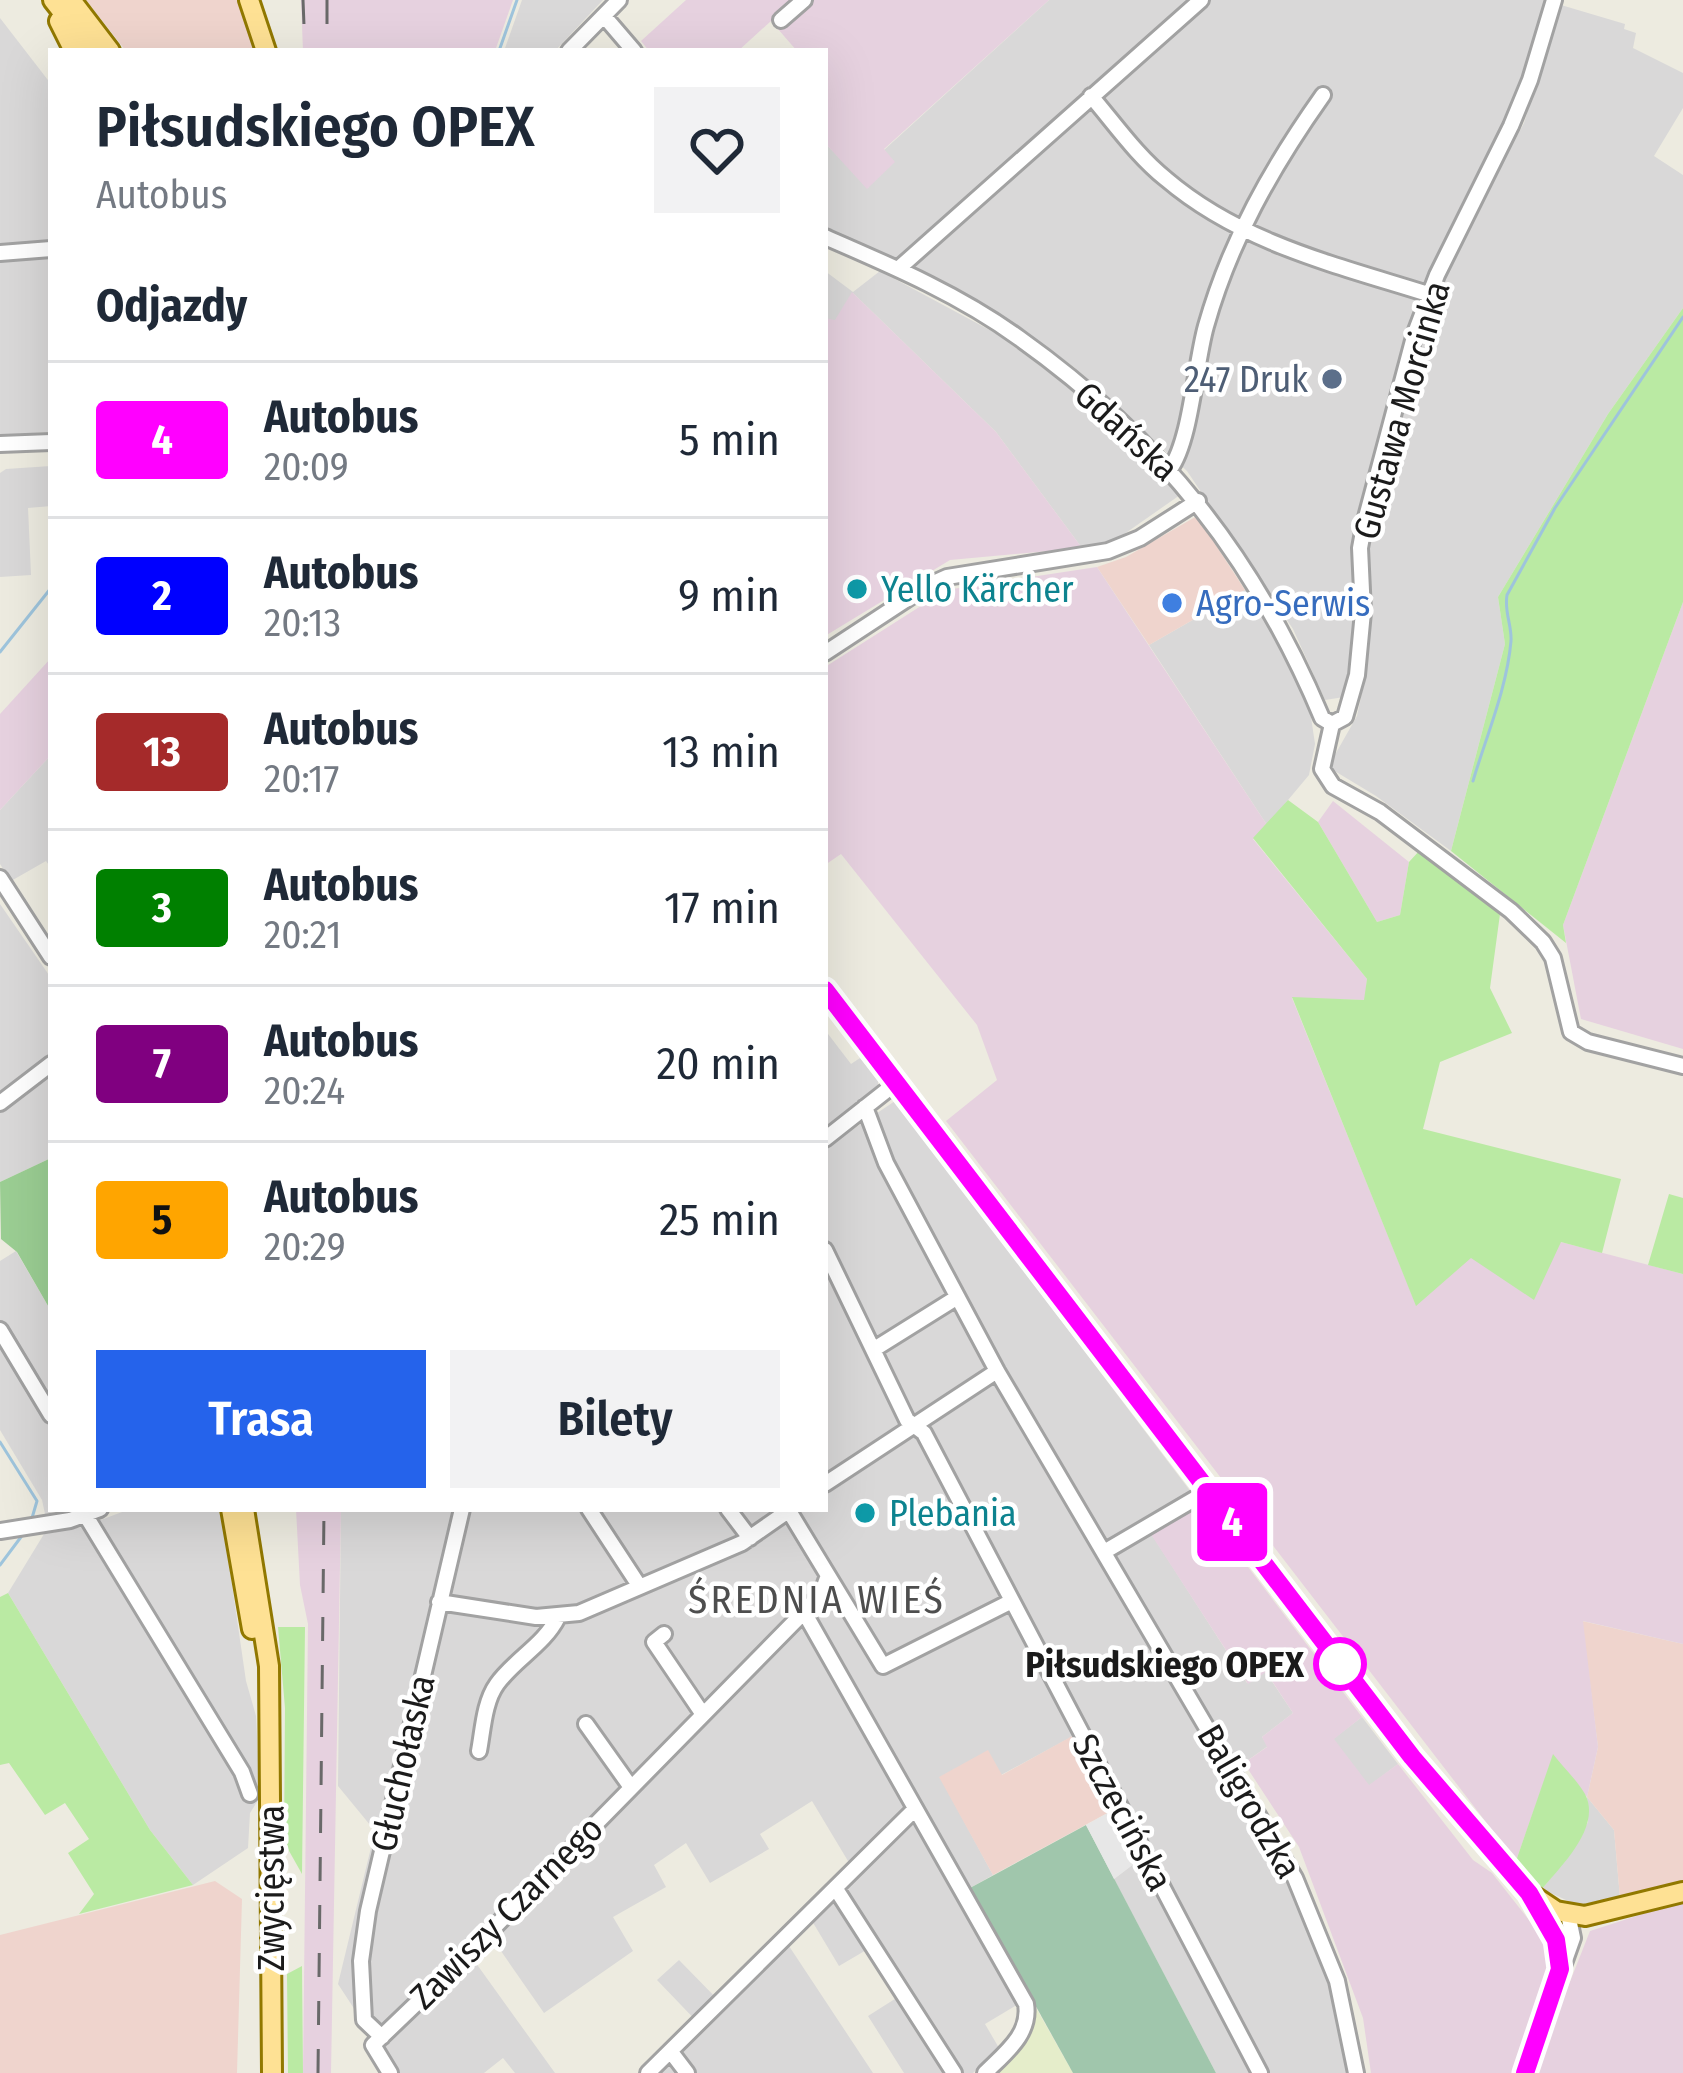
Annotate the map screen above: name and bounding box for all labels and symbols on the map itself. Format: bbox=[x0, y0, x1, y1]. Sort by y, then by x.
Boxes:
street label: Gustawa Morcinka bbox=[1344, 276, 1460, 544]
place label: 247 Druk bbox=[1184, 358, 1308, 402]
marker: 247 Druk bbox=[1319, 366, 1345, 392]
street label: Gdańska bbox=[1065, 373, 1187, 491]
place label: Yello Kärcher bbox=[881, 568, 1074, 612]
marker: Yello Kärcher bbox=[844, 576, 870, 602]
place label: Agro-Serwis bbox=[1196, 582, 1370, 626]
marker: Agro-Serwis bbox=[1159, 590, 1185, 616]
line badge: 4 bbox=[1193, 1483, 1271, 1561]
place label: Plebania bbox=[889, 1492, 1017, 1536]
marker: Plebania bbox=[852, 1500, 878, 1526]
district label: ŚREDNIA WIEŚ bbox=[688, 1576, 946, 1623]
marker: Piłsudskiego OPEX bbox=[1315, 1639, 1365, 1689]
place label: Piłsudskiego OPEX bbox=[1025, 1643, 1305, 1687]
street label: Głuchołaska bbox=[361, 1671, 445, 1856]
street label: Baligrodzka bbox=[1187, 1717, 1311, 1886]
street label: Szczecińska bbox=[1062, 1727, 1182, 1898]
street label: Zwycięstwa bbox=[250, 1805, 294, 1971]
street label: Zawiszy Czarnego bbox=[401, 1807, 612, 2018]

